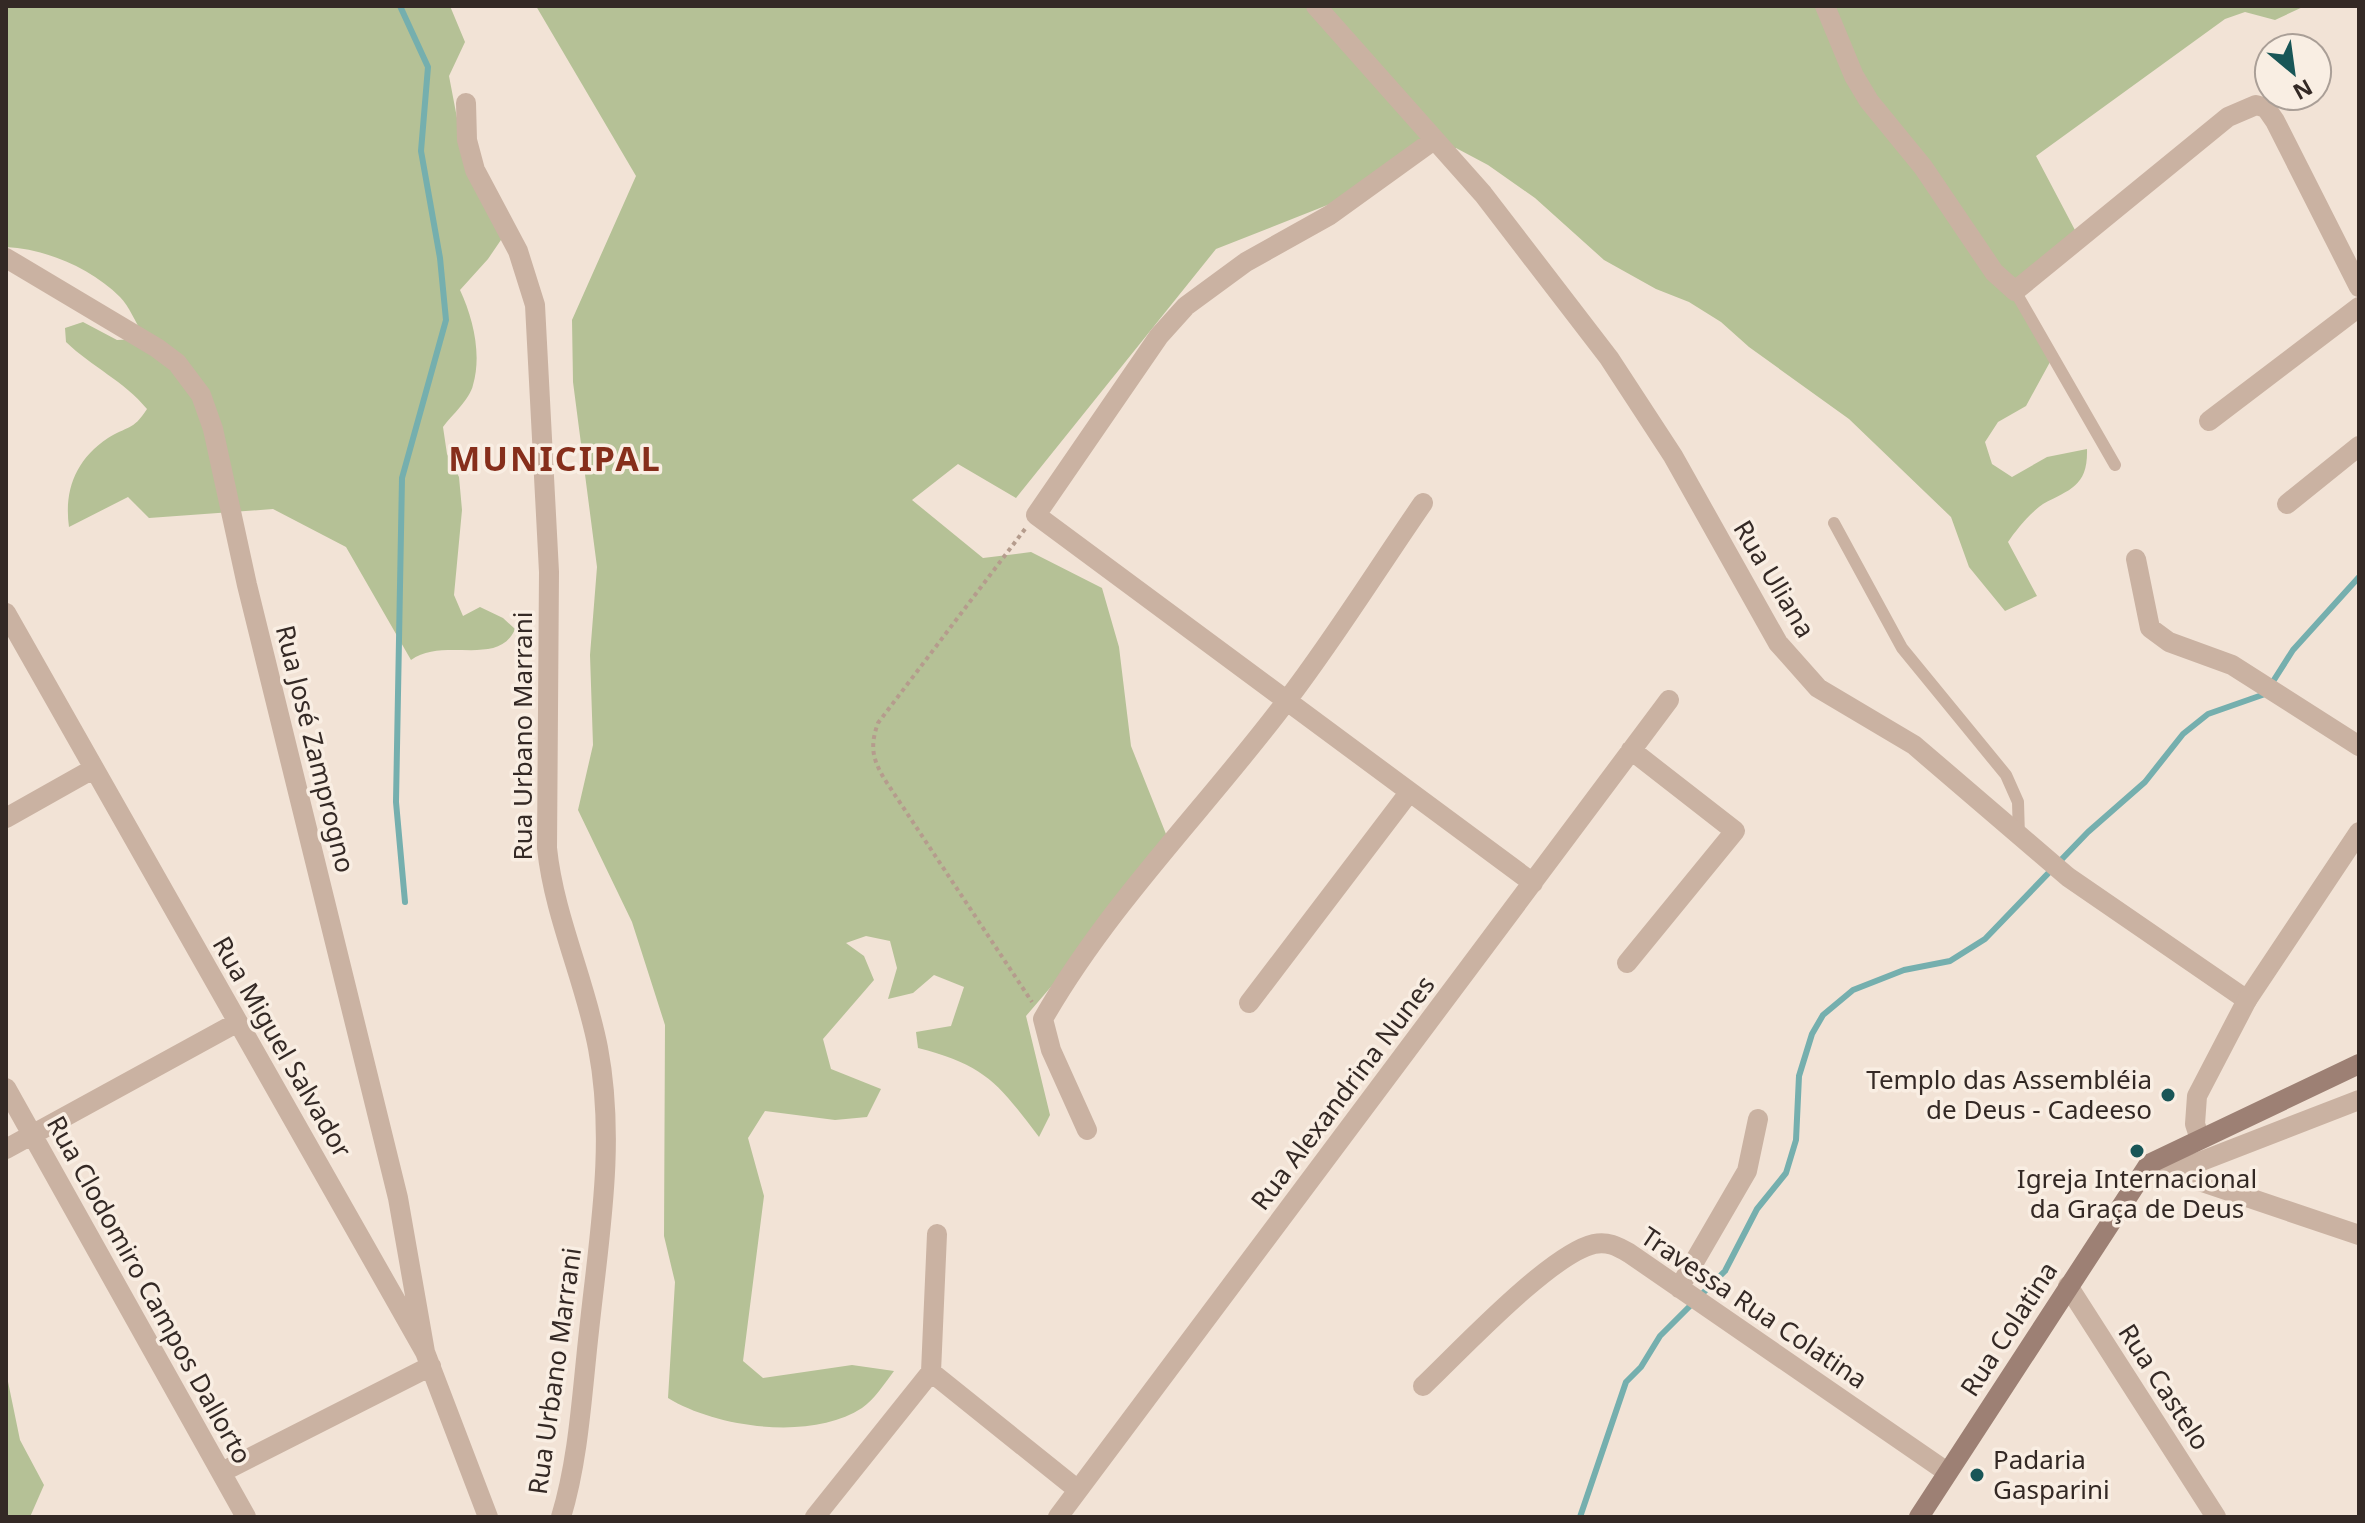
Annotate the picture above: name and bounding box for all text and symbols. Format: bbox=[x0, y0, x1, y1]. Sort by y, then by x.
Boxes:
north arrow bbox=[2253, 32, 2333, 112]
text: N bbox=[2288, 73, 2318, 108]
district label: MUNICIPAL bbox=[448, 435, 662, 481]
street label: Rua Uliana bbox=[1726, 513, 1824, 644]
street label: Rua Urbano Marrani bbox=[504, 612, 540, 860]
street label: Rua José Zamprogno bbox=[268, 621, 364, 876]
street label: Rua Miguel Salvador bbox=[205, 929, 361, 1164]
street label: Rua Alexandrina Nunes bbox=[1242, 968, 1442, 1217]
place label: Templo das Assembléia de Deus - Cadeeso bbox=[1866, 1061, 2152, 1127]
marker: Templo das Assembléia de Deus - Cadeeso bbox=[2159, 1086, 2177, 1104]
street label: Rua Clodomiro Campos Dallorto bbox=[39, 1109, 261, 1470]
marker: Igreja Internacional da Graça de Deus bbox=[2128, 1142, 2146, 1160]
place label: Igreja Internacional da Graça de Deus bbox=[2017, 1160, 2257, 1226]
street label: Travessa Rua Colatina bbox=[1634, 1218, 1875, 1396]
street label: Rua Urbano Marrani bbox=[519, 1245, 589, 1497]
street label: Rua Colatina bbox=[1951, 1254, 2065, 1403]
street label: Rua Castelo bbox=[2111, 1316, 2219, 1456]
place label: Padaria Gasparini bbox=[1993, 1441, 2110, 1507]
marker: Padaria Gasparini bbox=[1968, 1466, 1986, 1484]

